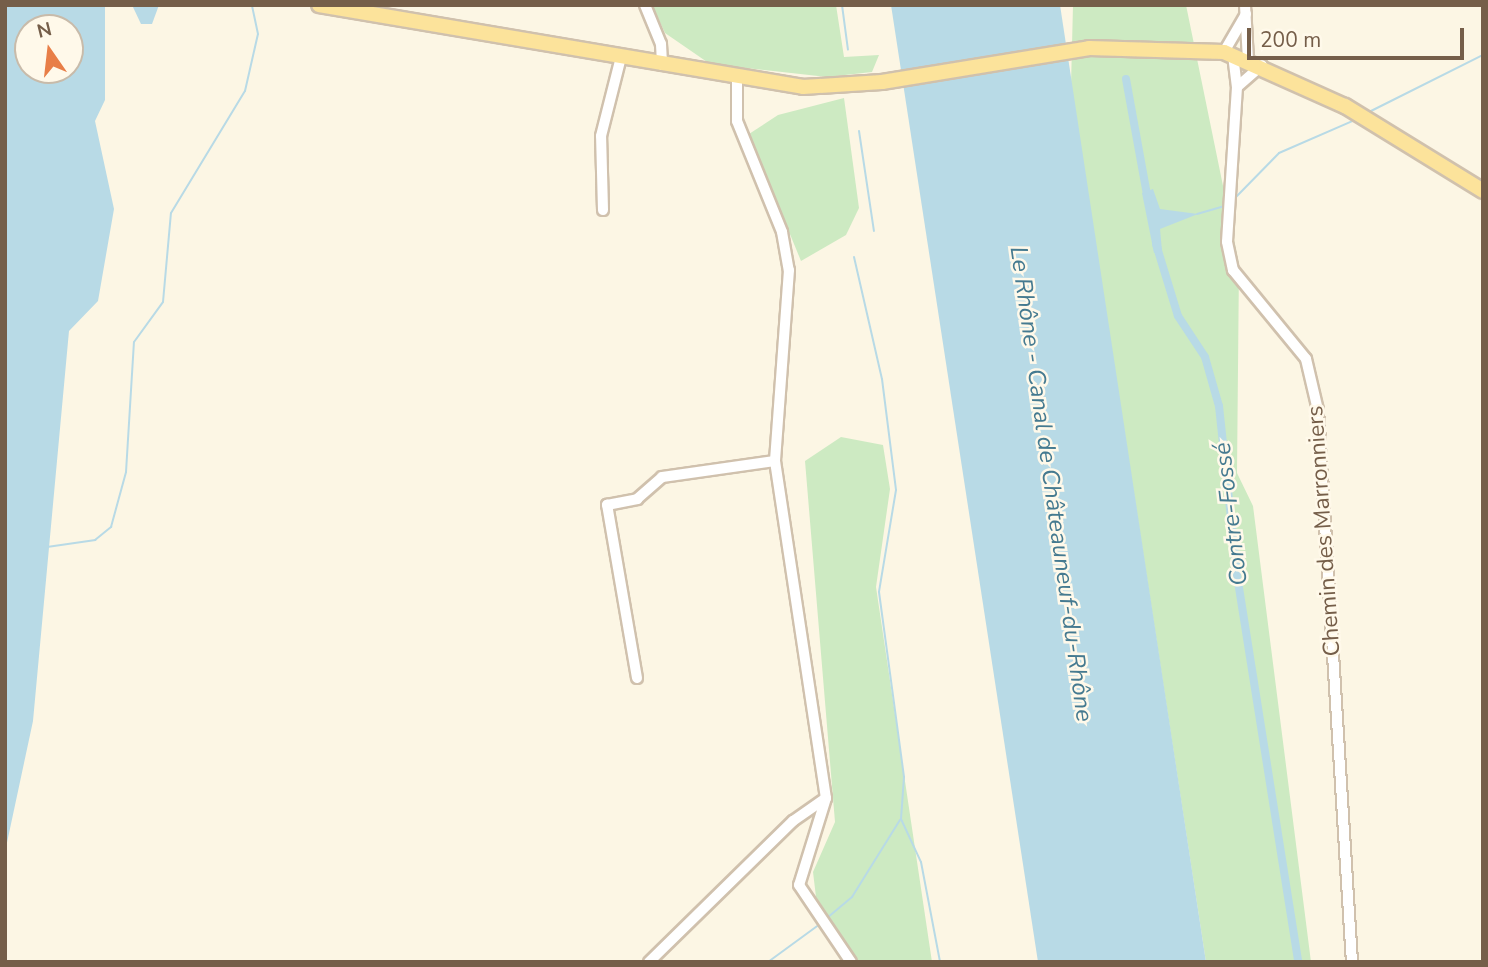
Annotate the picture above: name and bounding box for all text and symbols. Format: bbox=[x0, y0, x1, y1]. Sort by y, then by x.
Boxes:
north arrow bbox=[14, 14, 84, 84]
scale bar bbox=[1250, 14, 1467, 58]
text: N bbox=[34, 16, 54, 45]
text: 200 m bbox=[1260, 26, 1321, 54]
water label: Le Rhône - Canal de Châteauneuf-du-Rhône bbox=[1003, 244, 1099, 724]
street label: Chemin des Marronniers bbox=[1301, 405, 1347, 657]
water label: Contre-Fossé bbox=[1208, 441, 1254, 587]

